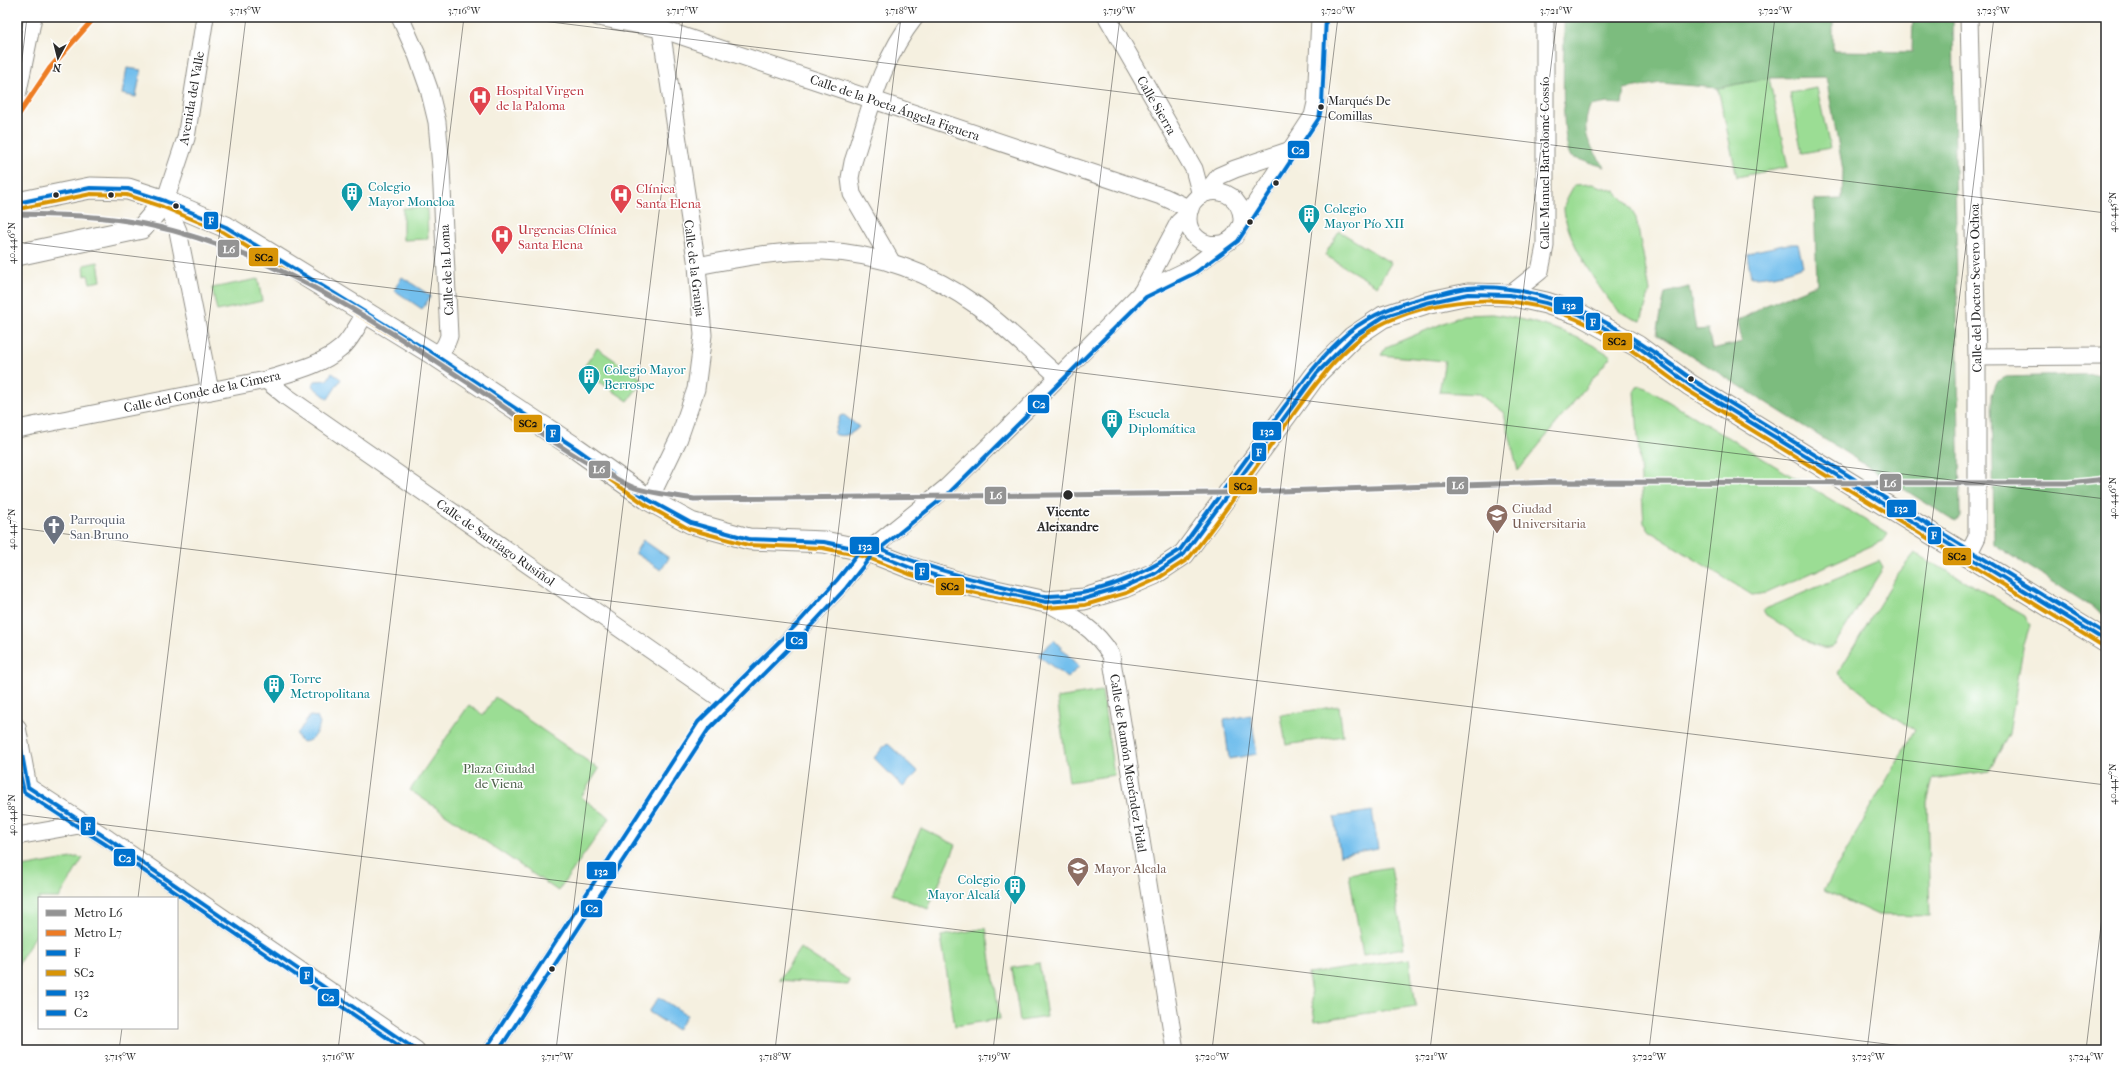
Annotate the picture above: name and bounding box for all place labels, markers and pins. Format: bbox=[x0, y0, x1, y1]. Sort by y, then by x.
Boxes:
place label: Hospital Virgen de la Paloma bbox=[496, 83, 584, 113]
hospital icon: Hospital Virgen de la Paloma bbox=[467, 84, 493, 117]
place label: Marqués De Comillas bbox=[1328, 94, 1391, 123]
marker: Marqués De Comillas bbox=[1316, 102, 1326, 112]
unlabelled marker bbox=[1271, 178, 1281, 188]
place label: Colegio Mayor Moncloa bbox=[368, 179, 456, 209]
building icon: Colegio Mayor Moncloa bbox=[339, 180, 365, 213]
place label: Clínica Santa Elena bbox=[636, 181, 702, 211]
hospital icon: Clínica Santa Elena bbox=[608, 182, 634, 215]
unlabelled marker bbox=[51, 190, 61, 200]
unlabelled marker bbox=[106, 190, 116, 200]
unlabelled marker bbox=[171, 201, 181, 211]
place label: Colegio Mayor Pío XII bbox=[1324, 201, 1404, 231]
building icon: Colegio Mayor Pío XII bbox=[1296, 202, 1322, 235]
unlabelled marker bbox=[1245, 217, 1255, 227]
place label: Urgencias Clínica Santa Elena bbox=[518, 222, 618, 252]
hospital icon: Urgencias Clínica Santa Elena bbox=[489, 223, 515, 256]
place label: Colegio Mayor Berrospe bbox=[604, 362, 686, 392]
building icon: Colegio Mayor Berrospe bbox=[576, 363, 602, 396]
unlabelled marker bbox=[1686, 374, 1696, 384]
place label: Escuela Diplomática bbox=[1128, 406, 1197, 436]
building icon: Escuela Diplomática bbox=[1099, 407, 1125, 440]
marker: Vicente Aleixandre bbox=[1061, 488, 1075, 502]
place label: Ciudad Universitaria bbox=[1512, 501, 1587, 531]
school or university icon: Ciudad Universitaria bbox=[1484, 502, 1510, 535]
place label: Vicente Aleixandre bbox=[1036, 504, 1099, 534]
place label: Parroquia San Bruno bbox=[70, 512, 129, 542]
church icon: Parroquia San Bruno bbox=[41, 513, 67, 546]
place label: Torre Metropolitana bbox=[290, 671, 371, 701]
building icon: Torre Metropolitana bbox=[261, 672, 287, 705]
school or university icon: Mayor Alcala bbox=[1065, 855, 1091, 888]
place label: Mayor Alcala bbox=[1094, 861, 1167, 876]
place label: Colegio Mayor Alcalá bbox=[928, 872, 1001, 902]
building icon: Colegio Mayor Alcalá bbox=[1002, 873, 1028, 906]
unlabelled marker bbox=[547, 964, 557, 974]

